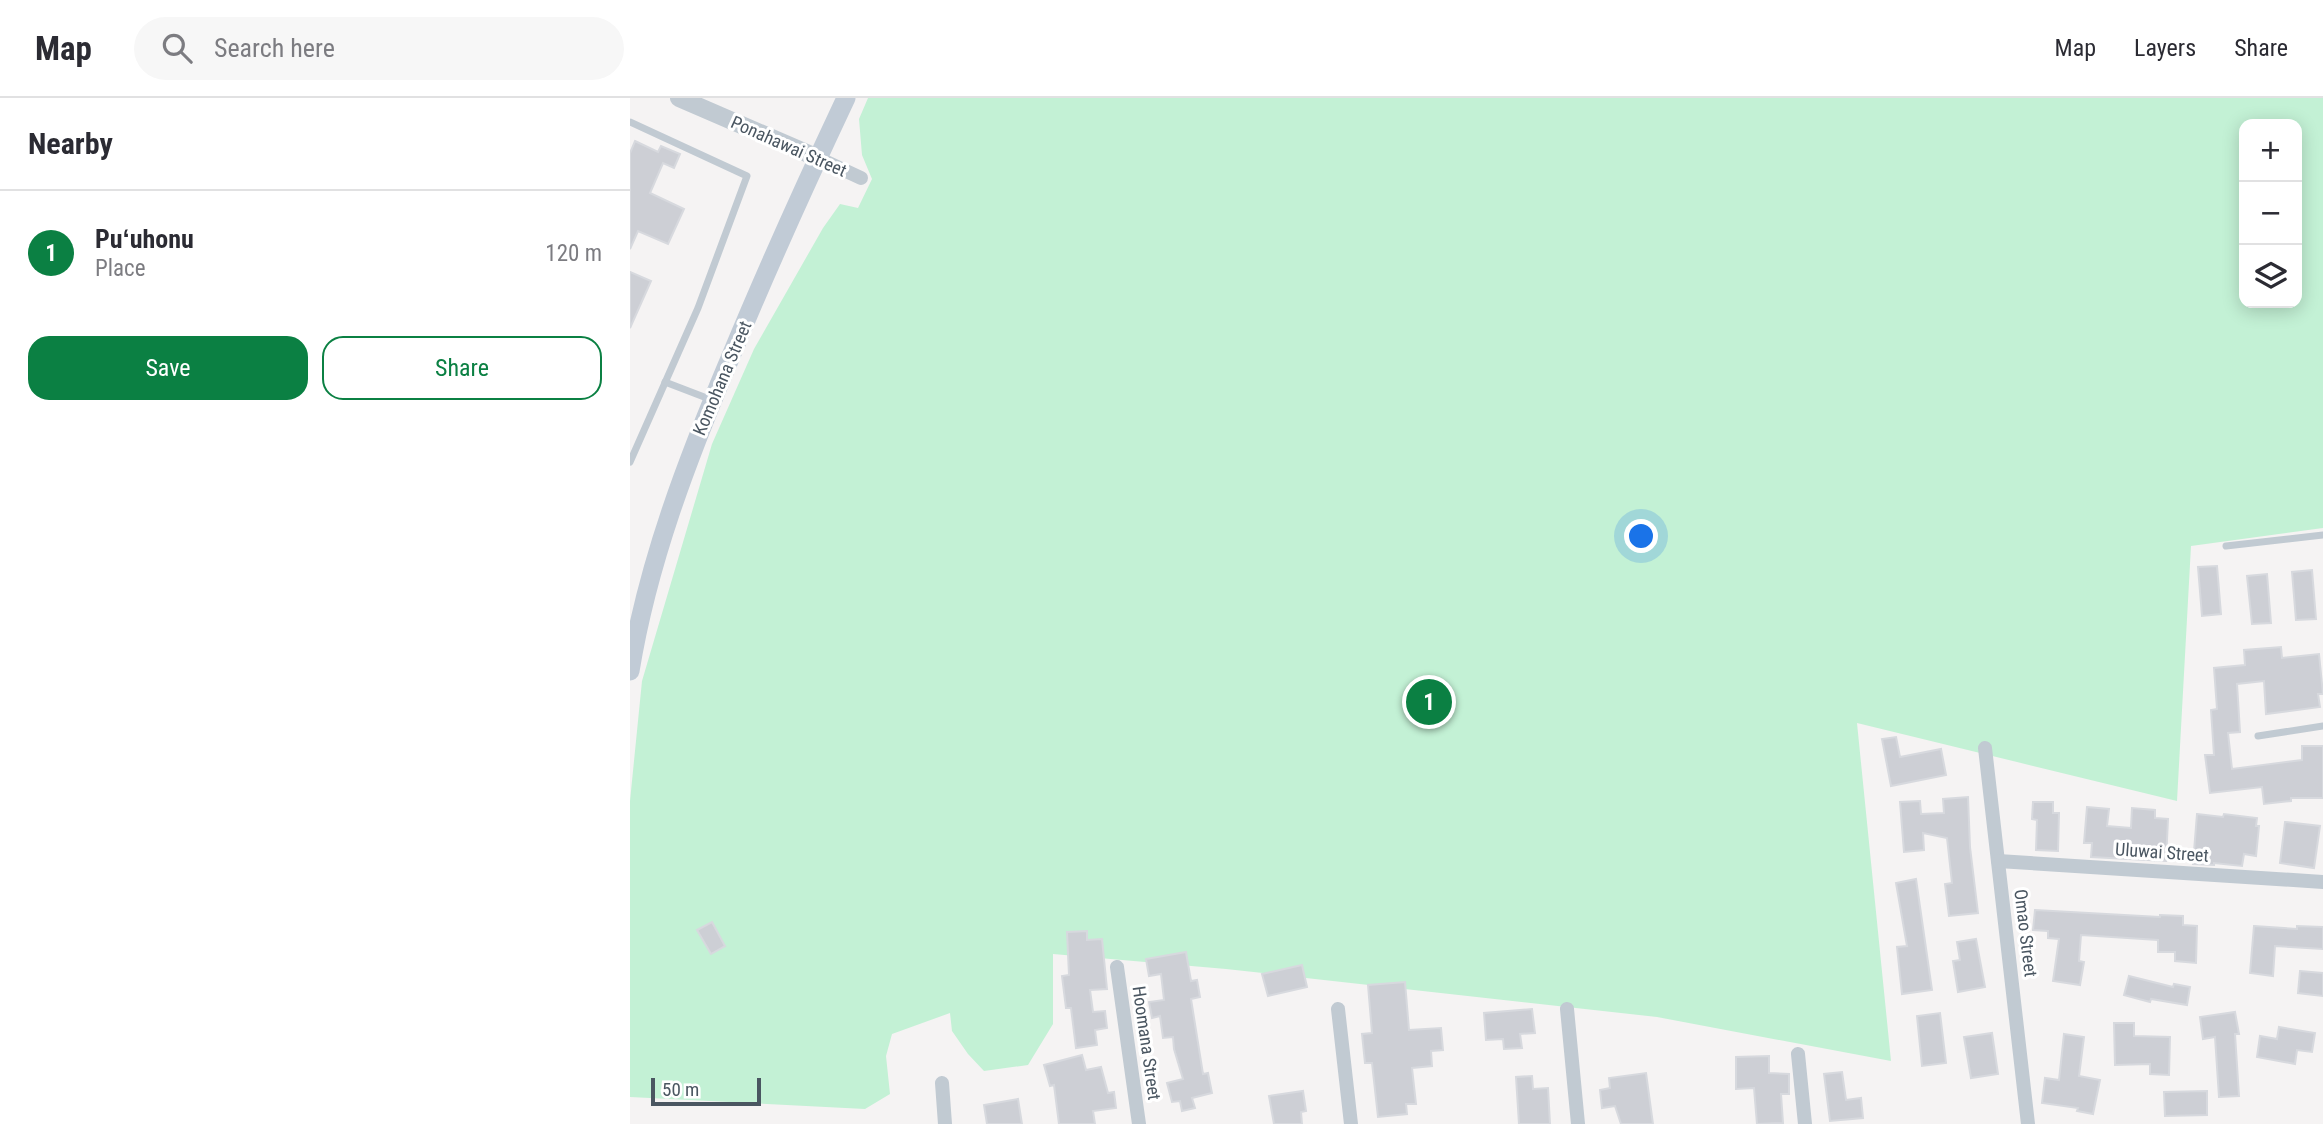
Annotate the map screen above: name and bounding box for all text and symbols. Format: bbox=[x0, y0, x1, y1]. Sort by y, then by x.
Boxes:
search box bbox=[134, 17, 624, 80]
text: Map bbox=[35, 29, 92, 68]
icon: search bbox=[158, 29, 196, 67]
text: Search here bbox=[214, 33, 335, 63]
text: Map bbox=[2055, 34, 2096, 62]
text: Layers bbox=[2134, 34, 2196, 62]
text: Share bbox=[2234, 34, 2288, 62]
street label: Ponahawai Street bbox=[728, 111, 850, 181]
map controls bbox=[2239, 119, 2302, 308]
button: + bbox=[2239, 119, 2302, 182]
text: Nearby bbox=[28, 126, 113, 161]
button: − bbox=[2239, 182, 2302, 245]
text: Puʻuhonu bbox=[95, 224, 194, 254]
text: 1 bbox=[45, 240, 57, 267]
text: 120 m bbox=[545, 240, 602, 267]
button: layers bbox=[2239, 245, 2302, 308]
text: Place bbox=[95, 255, 145, 282]
street label: Komohana Street bbox=[688, 318, 756, 438]
button: Save bbox=[28, 336, 308, 400]
button: Share bbox=[322, 336, 602, 400]
your location bbox=[1624, 519, 1658, 553]
pin: 1 bbox=[1406, 676, 1452, 728]
street label: Uluwai Street bbox=[2115, 838, 2209, 866]
street label: Omao Street bbox=[2010, 888, 2042, 978]
street label: Hoomana Street bbox=[1129, 985, 1165, 1101]
scale bar bbox=[651, 1075, 761, 1107]
text: 50 m bbox=[662, 1078, 699, 1101]

